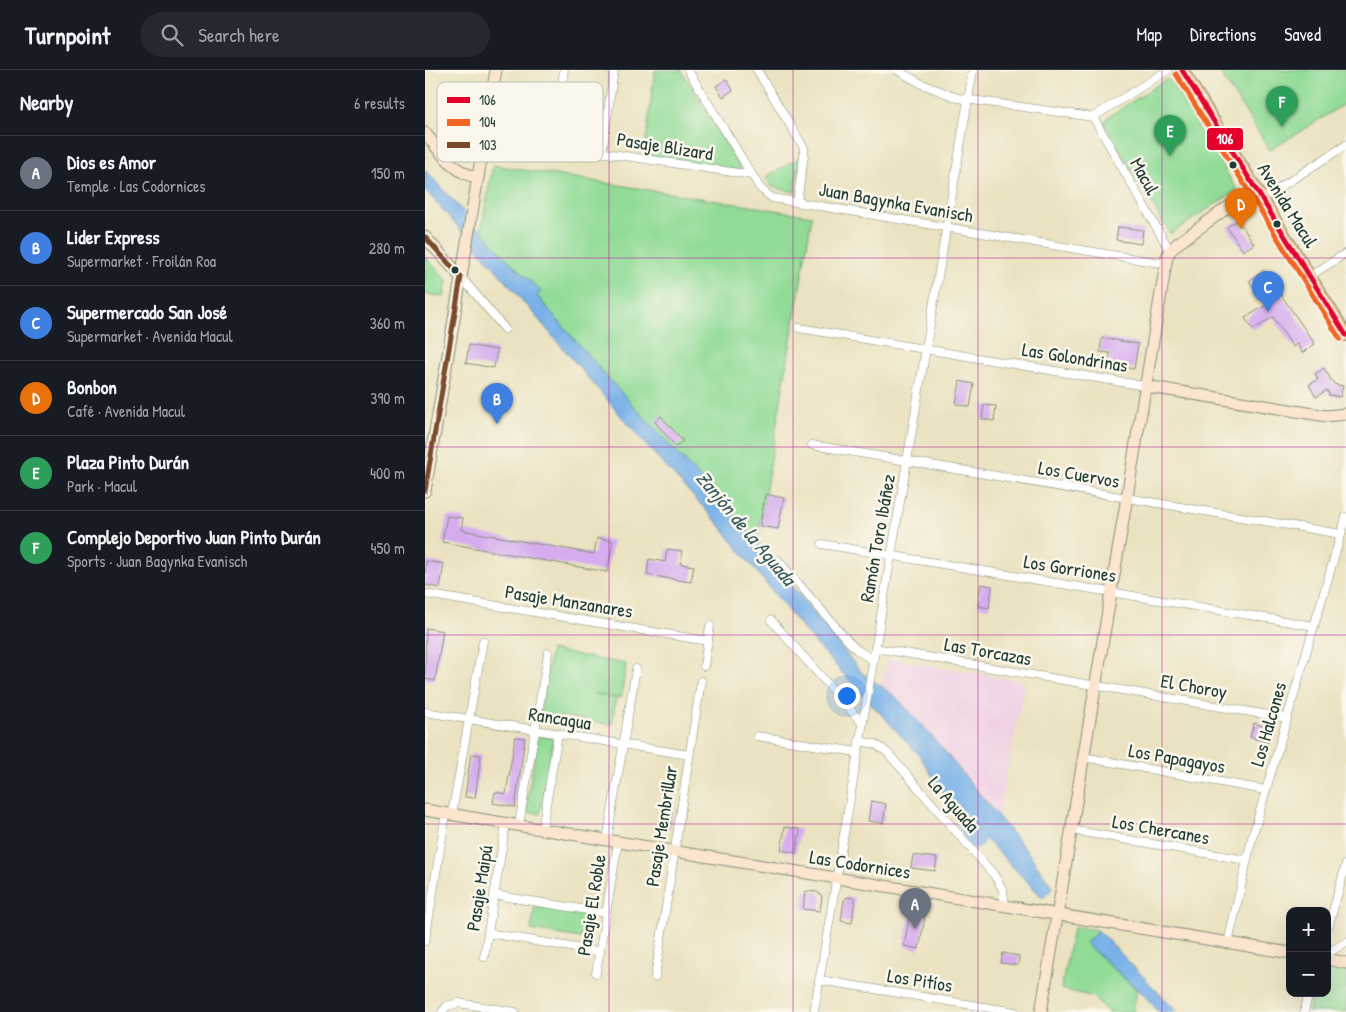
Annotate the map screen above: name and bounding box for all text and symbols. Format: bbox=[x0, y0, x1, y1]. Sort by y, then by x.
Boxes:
search box bbox=[140, 12, 490, 57]
text: Turnpoint bbox=[25, 19, 110, 51]
icon: search bbox=[158, 21, 186, 49]
text: Search here bbox=[198, 22, 280, 48]
text: Map bbox=[1137, 22, 1162, 47]
text: Directions bbox=[1190, 22, 1256, 47]
text: Saved bbox=[1284, 22, 1321, 47]
legend bbox=[437, 82, 603, 162]
pin: F bbox=[1266, 86, 1298, 127]
text: Nearby bbox=[20, 88, 73, 117]
text: 106 bbox=[479, 90, 496, 109]
text: 6 results bbox=[354, 92, 405, 114]
text: 104 bbox=[479, 112, 496, 131]
pin: E bbox=[1154, 115, 1186, 156]
street label: Pasaje Blizard bbox=[615, 126, 716, 167]
line badge: 106 bbox=[1206, 127, 1244, 151]
text: 106 bbox=[1217, 129, 1234, 148]
text: 103 bbox=[479, 135, 497, 154]
text: Dios es Amor bbox=[67, 149, 156, 175]
street label: Macul bbox=[1124, 153, 1166, 200]
street label: Avenida Macul bbox=[1252, 158, 1325, 253]
unlabelled marker bbox=[1228, 160, 1238, 170]
text: A bbox=[32, 162, 40, 184]
text: 150 m bbox=[371, 162, 405, 184]
text: Temple · Las Codornices bbox=[67, 175, 205, 197]
street label: Juan Bagynka Evanisch bbox=[817, 176, 975, 228]
pin: D bbox=[1225, 188, 1257, 229]
unlabelled marker bbox=[1272, 219, 1282, 229]
text: Lider Express bbox=[67, 224, 160, 250]
text: B bbox=[32, 237, 40, 259]
text: 280 m bbox=[369, 237, 405, 259]
text: Supermarket · Froilán Roa bbox=[67, 250, 216, 272]
unlabelled marker bbox=[450, 265, 460, 275]
pin: C bbox=[1252, 271, 1284, 312]
text: Supermercado San José bbox=[67, 299, 227, 325]
text: C bbox=[32, 312, 40, 334]
text: 360 m bbox=[370, 312, 405, 334]
text: Supermarket · Avenida Macul bbox=[67, 325, 233, 347]
street label: Las Golondrinas bbox=[1020, 336, 1130, 378]
text: Bonbon bbox=[67, 374, 117, 400]
pin: B bbox=[481, 383, 513, 424]
text: D bbox=[32, 387, 40, 409]
text: 390 m bbox=[370, 387, 405, 409]
text: Café · Avenida Macul bbox=[67, 400, 185, 422]
text: Plaza Pinto Durán bbox=[67, 449, 189, 475]
street label: Los Cuervos bbox=[1036, 454, 1122, 494]
text: E bbox=[32, 462, 40, 484]
text: 400 m bbox=[370, 462, 405, 484]
water label: Zanjón de la Aguada bbox=[690, 465, 804, 593]
street label: Ramón Toro Ibáñez bbox=[853, 472, 901, 604]
text: Park · Macul bbox=[67, 475, 137, 497]
text: Complejo Deportivo Juan Pinto Durán bbox=[67, 524, 321, 550]
text: F bbox=[33, 537, 39, 559]
text: 450 m bbox=[371, 537, 405, 559]
street label: Los Gorriones bbox=[1022, 548, 1118, 588]
text: Sports · Juan Bagynka Evanisch bbox=[67, 550, 247, 572]
street label: Pasaje Manzanares bbox=[503, 578, 635, 624]
street label: Las Torcazas bbox=[943, 631, 1033, 671]
street label: El Choroy bbox=[1159, 667, 1229, 705]
street label: Los Halcones bbox=[1244, 679, 1292, 769]
your location bbox=[834, 683, 860, 709]
street label: Rancagua bbox=[527, 700, 594, 736]
street label: Los Papagayos bbox=[1127, 737, 1227, 779]
street label: Pasaje Membrillar bbox=[639, 763, 683, 888]
street label: La Aguada bbox=[922, 770, 986, 838]
street label: Los Chercanes bbox=[1111, 808, 1211, 850]
street label: Pasaje Maipú bbox=[459, 843, 499, 933]
street label: Las Codornices bbox=[808, 843, 912, 885]
street label: Pasaje El Roble bbox=[570, 852, 612, 958]
pin: A bbox=[899, 888, 931, 929]
map controls bbox=[1286, 907, 1331, 997]
button: + bbox=[1286, 907, 1331, 952]
button: − bbox=[1286, 952, 1331, 997]
street label: Los Pitíos bbox=[886, 962, 954, 998]

